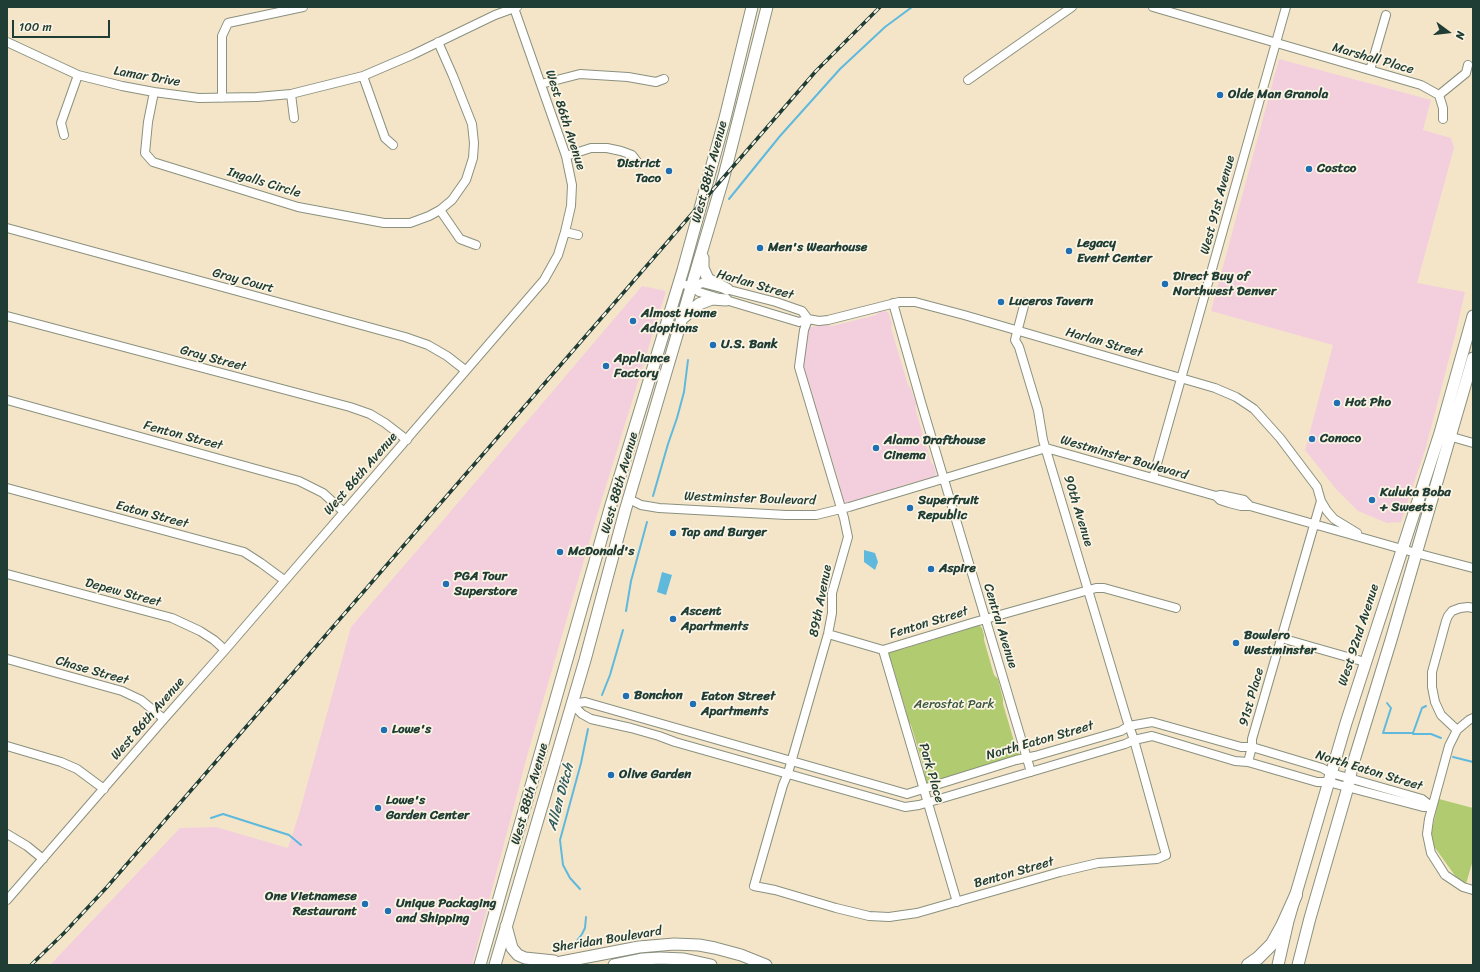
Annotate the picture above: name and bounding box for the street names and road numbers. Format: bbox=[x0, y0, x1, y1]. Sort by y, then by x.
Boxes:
street label: Marshall Place bbox=[1331, 40, 1415, 78]
street label: Lamar Drive bbox=[113, 63, 181, 91]
street label: West 86th Avenue bbox=[541, 68, 589, 172]
street label: West 88th Avenue bbox=[689, 119, 731, 225]
street label: West 91st Avenue bbox=[1197, 154, 1239, 256]
street label: Ingalls Circle bbox=[225, 164, 303, 202]
street label: Gray Court bbox=[211, 265, 275, 297]
street label: Harlan Street bbox=[715, 267, 795, 303]
street label: Harlan Street bbox=[1064, 325, 1144, 361]
street label: Gray Street bbox=[178, 343, 248, 375]
street label: Fenton Street bbox=[142, 418, 224, 454]
street label: West 86th Avenue bbox=[321, 430, 401, 518]
street label: West 88th Avenue bbox=[598, 430, 642, 536]
street label: Westminster Boulevard bbox=[1059, 432, 1189, 484]
street label: 90th Avenue bbox=[1060, 474, 1096, 548]
street label: Westminster Boulevard bbox=[684, 489, 816, 509]
street label: Eaton Street bbox=[114, 498, 190, 532]
street label: 89th Avenue bbox=[806, 564, 836, 638]
street label: Depew Street bbox=[83, 575, 163, 611]
street label: Central Avenue bbox=[980, 582, 1020, 670]
street label: West 92nd Avenue bbox=[1335, 582, 1383, 688]
street label: Fenton Street bbox=[888, 604, 970, 642]
street label: Chase Street bbox=[54, 653, 130, 689]
street label: 91st Place bbox=[1236, 666, 1268, 728]
street label: West 86th Avenue bbox=[108, 675, 188, 763]
street label: North Eaton Street bbox=[984, 718, 1096, 764]
street label: West 88th Avenue bbox=[508, 741, 552, 847]
street label: Park Place bbox=[915, 741, 947, 805]
street label: North Eaton Street bbox=[1314, 747, 1424, 795]
street label: Benton Street bbox=[972, 854, 1056, 892]
street label: Sheridan Boulevard bbox=[551, 924, 663, 956]

